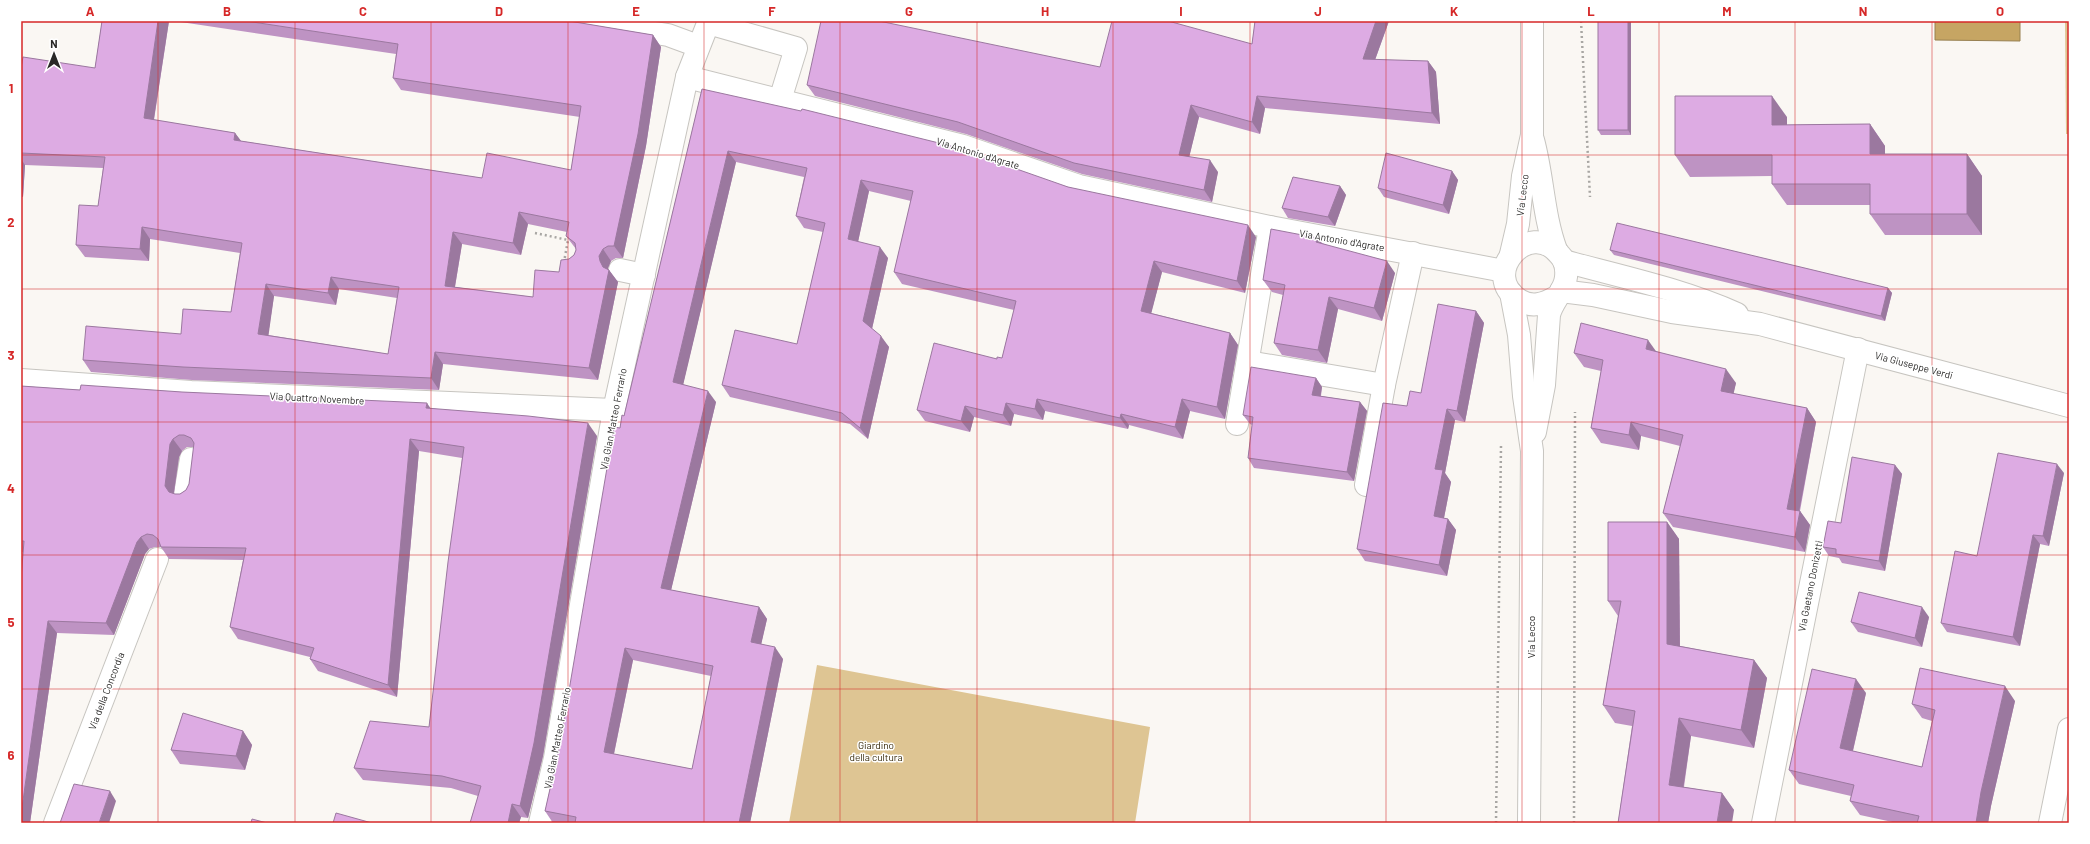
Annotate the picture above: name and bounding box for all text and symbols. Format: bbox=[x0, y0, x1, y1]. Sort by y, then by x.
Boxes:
text: A bbox=[86, 3, 95, 19]
text: B bbox=[223, 3, 231, 19]
text: C bbox=[359, 3, 367, 19]
text: D bbox=[495, 3, 503, 19]
text: E bbox=[632, 3, 640, 19]
text: F bbox=[768, 3, 776, 19]
text: G bbox=[905, 3, 913, 19]
text: H bbox=[1041, 3, 1049, 19]
text: I bbox=[1179, 3, 1183, 19]
text: J bbox=[1314, 3, 1322, 19]
text: K bbox=[1450, 3, 1458, 19]
text: L bbox=[1587, 3, 1595, 19]
text: M bbox=[1722, 3, 1732, 19]
text: N bbox=[1859, 3, 1867, 19]
text: O bbox=[1996, 3, 2004, 19]
north arrow bbox=[34, 34, 74, 74]
text: N bbox=[50, 37, 58, 50]
text: 1 bbox=[9, 80, 13, 96]
street label: Via Antonio d'Agrate bbox=[935, 135, 1021, 171]
street label: Via Lecco bbox=[1513, 173, 1531, 217]
text: 2 bbox=[7, 214, 15, 230]
street label: Via Antonio d'Agrate bbox=[1298, 227, 1386, 253]
text: 3 bbox=[7, 347, 15, 363]
street label: Via Giuseppe Verdi bbox=[1874, 349, 1954, 381]
street label: Via Gian Matteo Ferrario bbox=[597, 367, 629, 471]
street label: Via Quattro Novembre bbox=[269, 390, 365, 406]
text: 4 bbox=[7, 480, 15, 496]
street label: Via Gaetano Donizetti bbox=[1795, 539, 1825, 633]
text: 5 bbox=[7, 614, 15, 630]
street label: Via Lecco bbox=[1525, 616, 1537, 658]
street label: Via della Concordia bbox=[86, 650, 126, 732]
street label: Via Gian Matteo Ferrario bbox=[541, 686, 573, 790]
park label: Giardino della cultura bbox=[849, 739, 903, 763]
text: 6 bbox=[8, 747, 15, 763]

